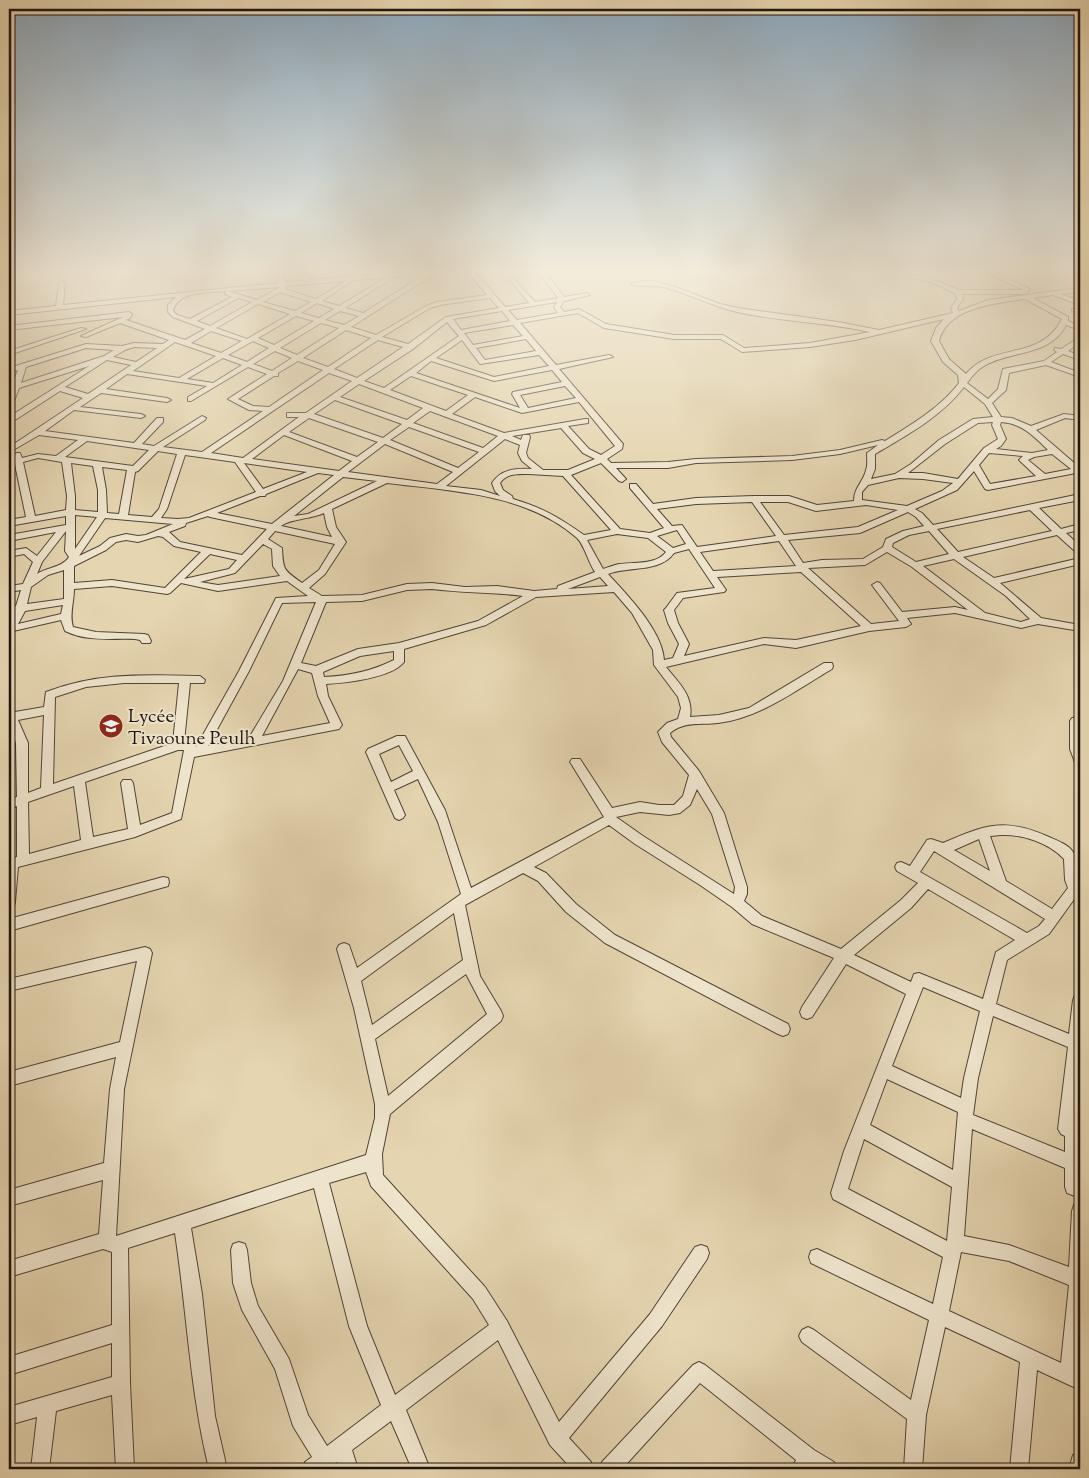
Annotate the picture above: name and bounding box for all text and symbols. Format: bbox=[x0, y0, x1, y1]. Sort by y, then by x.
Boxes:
place label: Lycée Tivaoune Peulh bbox=[128, 704, 256, 753]
school or university icon: Lycée Tivaoune Peulh bbox=[98, 713, 124, 739]

